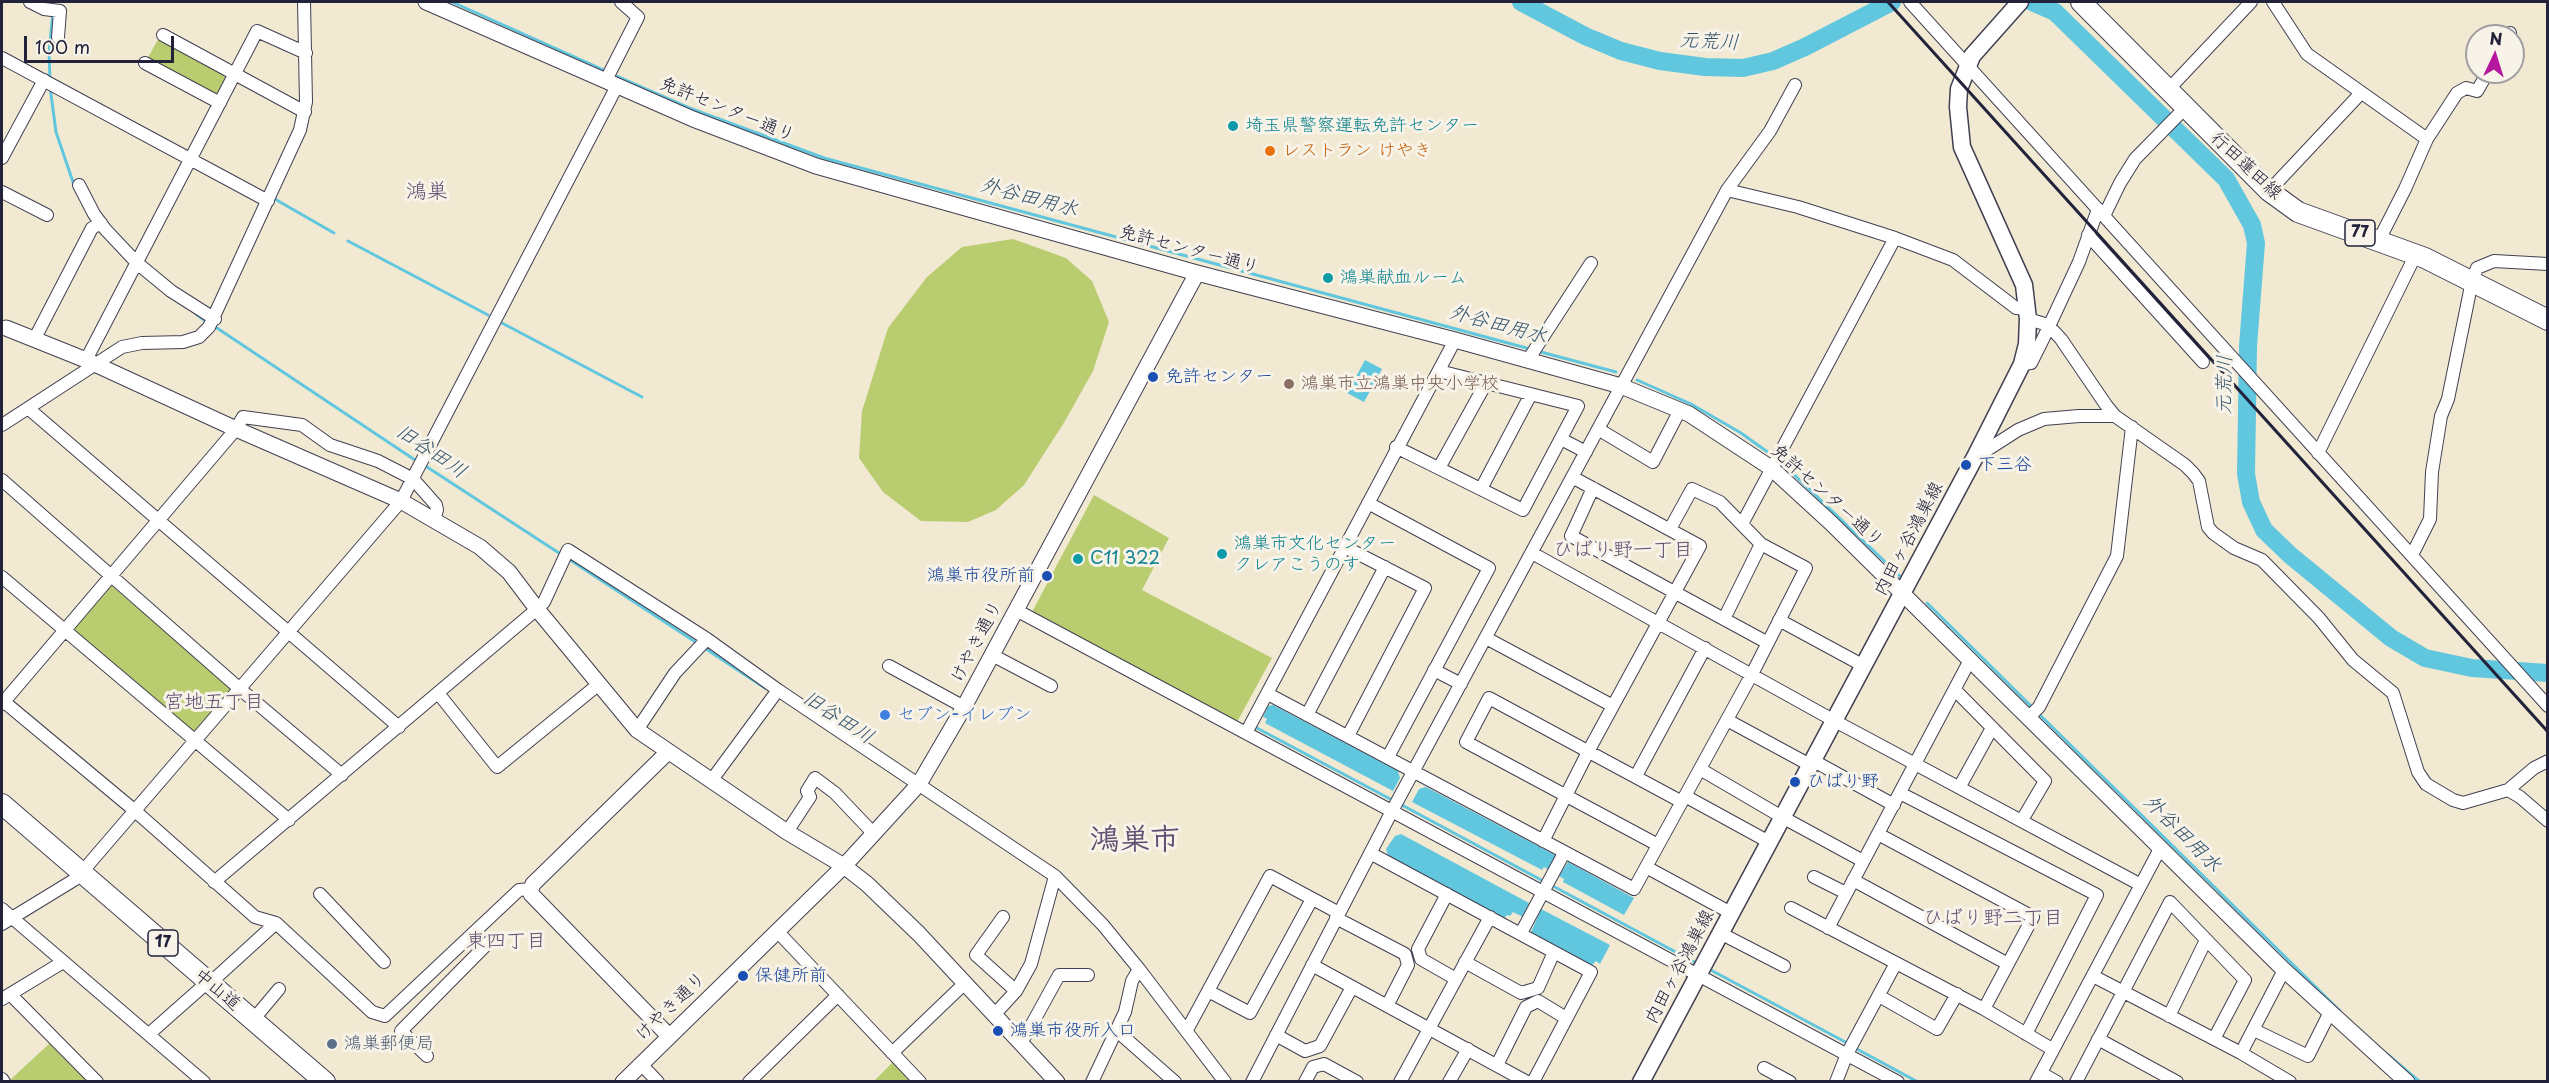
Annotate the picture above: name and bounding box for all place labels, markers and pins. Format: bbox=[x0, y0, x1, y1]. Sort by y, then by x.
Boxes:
place label: 埼玉県警察運転免許センター bbox=[1245, 115, 1479, 137]
marker: 埼玉県警察運転免許センター bbox=[1226, 119, 1240, 133]
place label: レストラン けやき bbox=[1282, 140, 1432, 162]
marker: レストラン けやき bbox=[1263, 144, 1277, 158]
place label: 鴻巣献血ルーム bbox=[1340, 267, 1467, 289]
marker: 鴻巣献血ルーム bbox=[1321, 271, 1335, 285]
place label: 免許センター bbox=[1165, 366, 1273, 388]
marker: 免許センター bbox=[1146, 370, 1160, 384]
place label: 鴻巣市立鴻巣中央小学校 bbox=[1301, 373, 1499, 395]
marker: 鴻巣市立鴻巣中央小学校 bbox=[1282, 377, 1296, 391]
place label: 下三谷 bbox=[1978, 454, 2032, 476]
marker: 下三谷 bbox=[1959, 458, 1973, 472]
place label: 鴻巣市文化センター クレアこうのす bbox=[1234, 533, 1396, 576]
marker: 鴻巣市文化センター クレアこうのす bbox=[1215, 547, 1229, 561]
place label: C11 322 bbox=[1090, 548, 1160, 570]
marker: C11 322 bbox=[1071, 552, 1085, 566]
place label: 鴻巣市役所前 bbox=[927, 565, 1035, 587]
marker: 鴻巣市役所前 bbox=[1040, 569, 1054, 583]
place label: セブン-イレブン bbox=[897, 704, 1032, 726]
marker: セブン-イレブン bbox=[878, 708, 892, 722]
place label: ひばり野 bbox=[1807, 771, 1879, 793]
marker: ひばり野 bbox=[1788, 775, 1802, 789]
place label: 保健所前 bbox=[755, 965, 827, 987]
marker: 保健所前 bbox=[736, 969, 750, 983]
place label: 鴻巣市役所入口 bbox=[1010, 1020, 1136, 1042]
marker: 鴻巣市役所入口 bbox=[991, 1024, 1005, 1038]
place label: 鴻巣郵便局 bbox=[344, 1033, 434, 1055]
marker: 鴻巣郵便局 bbox=[325, 1037, 339, 1051]

